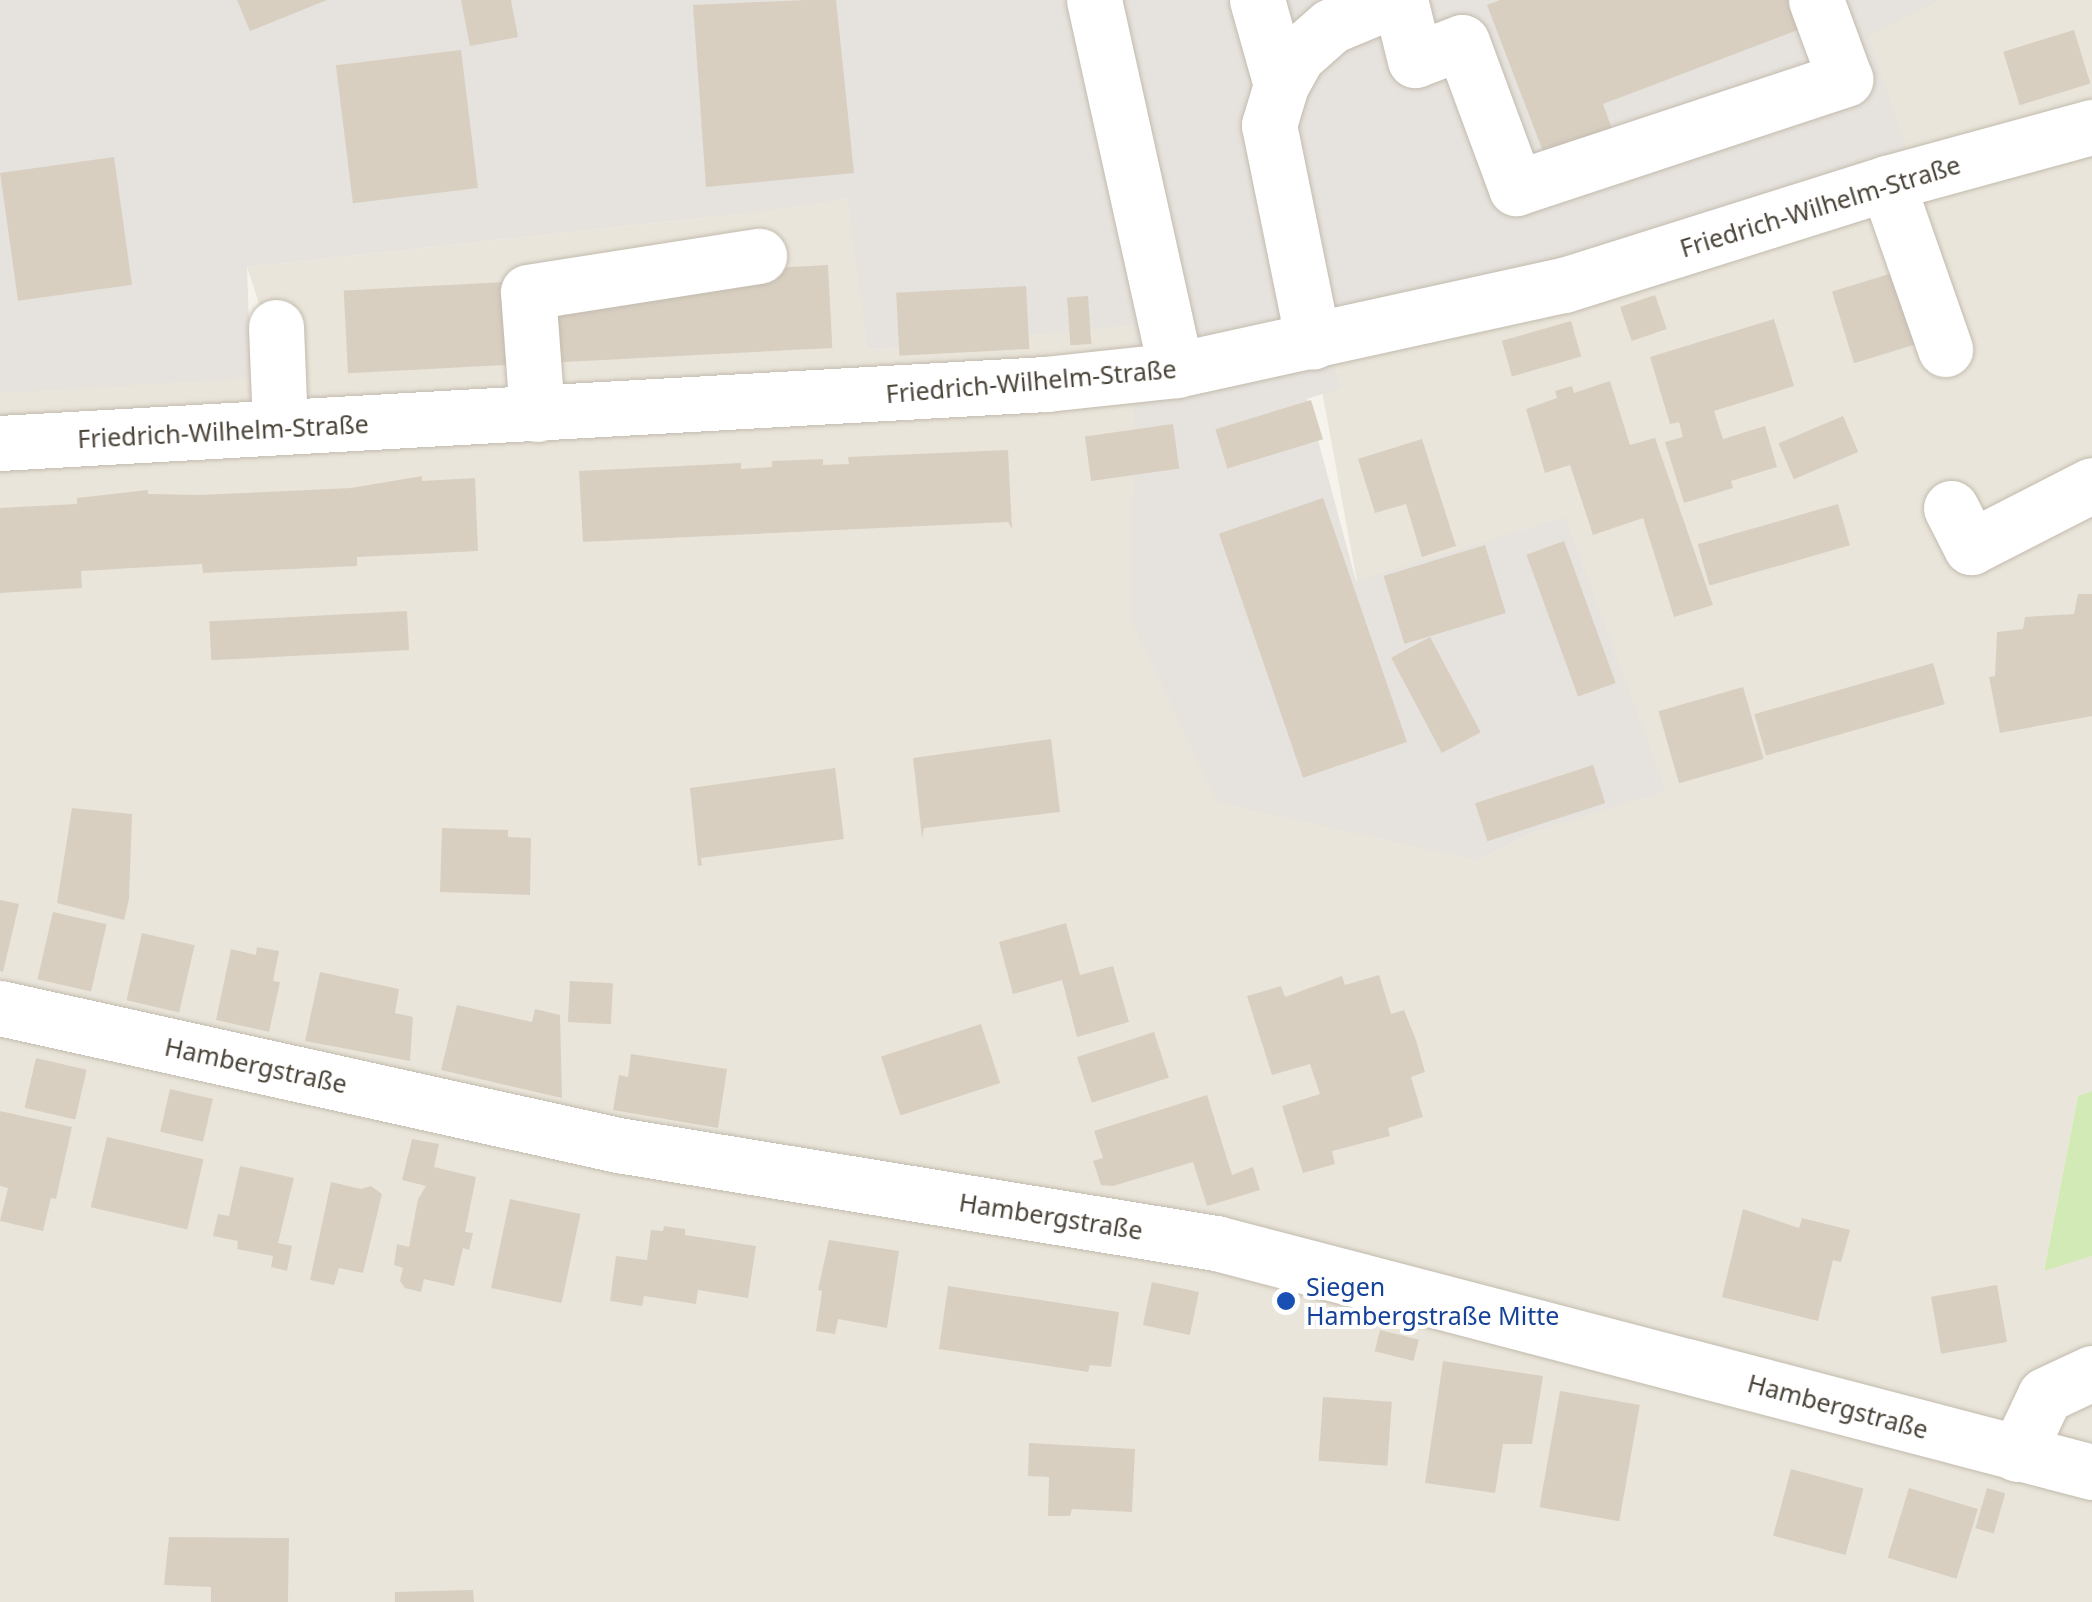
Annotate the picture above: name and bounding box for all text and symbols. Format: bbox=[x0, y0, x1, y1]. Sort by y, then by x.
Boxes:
street label: Friedrich-Wilhelm-Straße bbox=[1676, 149, 1964, 263]
street label: Friedrich-Wilhelm-Straße bbox=[884, 353, 1178, 409]
street label: Friedrich-Wilhelm-Straße bbox=[77, 408, 369, 454]
street label: Hambergstraße bbox=[162, 1031, 350, 1099]
street label: Hambergstraße bbox=[957, 1187, 1145, 1245]
place label: Siegen Hambergstraße Mitte bbox=[1306, 1272, 1559, 1331]
marker: Siegen Hambergstraße Mitte bbox=[1275, 1290, 1297, 1312]
street label: Hambergstraße bbox=[1744, 1367, 1932, 1445]

